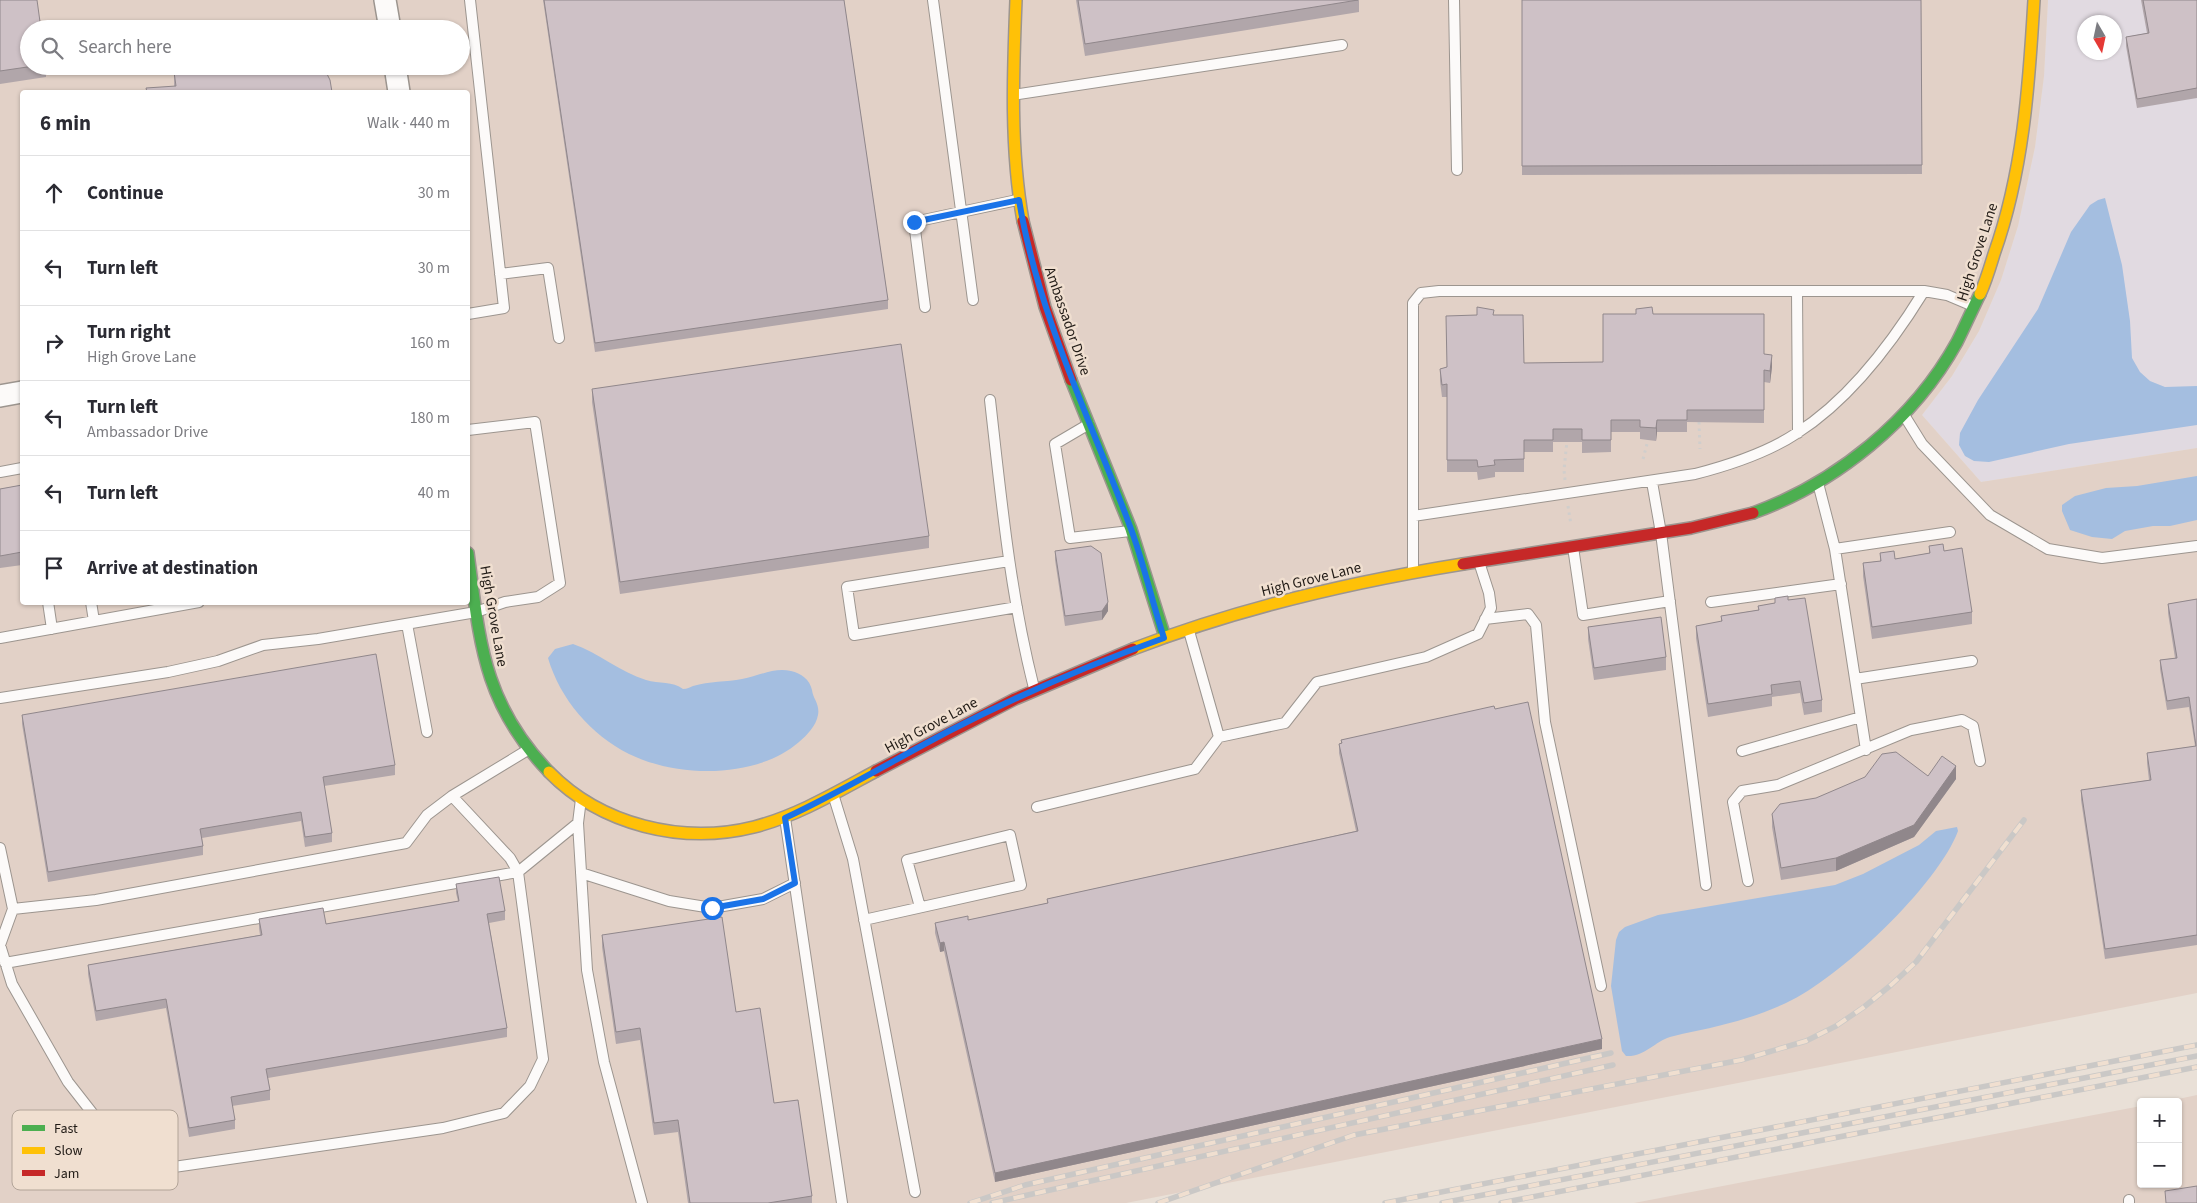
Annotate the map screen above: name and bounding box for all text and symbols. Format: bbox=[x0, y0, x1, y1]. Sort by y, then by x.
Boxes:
north arrow bbox=[2077, 15, 2122, 60]
search box bbox=[20, 20, 470, 75]
icon: search bbox=[38, 34, 66, 62]
text: Search here bbox=[78, 34, 172, 61]
text: 6 min bbox=[40, 108, 91, 138]
text: Walk · 440 m bbox=[367, 112, 450, 134]
icon: ahead bbox=[40, 179, 68, 207]
text: Continue bbox=[87, 180, 164, 207]
text: 30 m bbox=[418, 182, 450, 204]
street label: High Grove Lane bbox=[1952, 200, 2003, 304]
route end bbox=[903, 211, 926, 234]
icon: left bbox=[40, 254, 68, 282]
text: Turn left bbox=[87, 255, 158, 282]
text: 30 m bbox=[418, 257, 450, 279]
street label: Ambassador Drive bbox=[1039, 264, 1096, 378]
text: Turn right bbox=[87, 319, 171, 346]
icon: right bbox=[40, 329, 68, 357]
text: 160 m bbox=[410, 332, 450, 354]
text: High Grove Lane bbox=[87, 346, 196, 368]
text: Turn left bbox=[87, 394, 158, 421]
icon: left bbox=[40, 404, 68, 432]
text: 180 m bbox=[410, 407, 450, 429]
text: Ambassador Drive bbox=[87, 421, 208, 443]
icon: left bbox=[40, 479, 68, 507]
text: Turn left bbox=[87, 480, 158, 507]
text: 40 m bbox=[418, 482, 450, 504]
icon: arrive bbox=[40, 554, 68, 582]
text: Arrive at destination bbox=[87, 555, 258, 582]
street label: High Grove Lane bbox=[1259, 557, 1363, 602]
street label: High Grove Lane bbox=[474, 564, 513, 668]
street label: High Grove Lane bbox=[881, 692, 981, 759]
route start bbox=[701, 897, 724, 920]
map controls bbox=[2137, 1098, 2182, 1188]
button: + bbox=[2137, 1098, 2182, 1143]
legend bbox=[12, 1110, 178, 1190]
text: Fast bbox=[54, 1119, 78, 1139]
text: Slow bbox=[54, 1141, 83, 1161]
button: − bbox=[2137, 1143, 2182, 1188]
text: Jam bbox=[54, 1164, 79, 1184]

